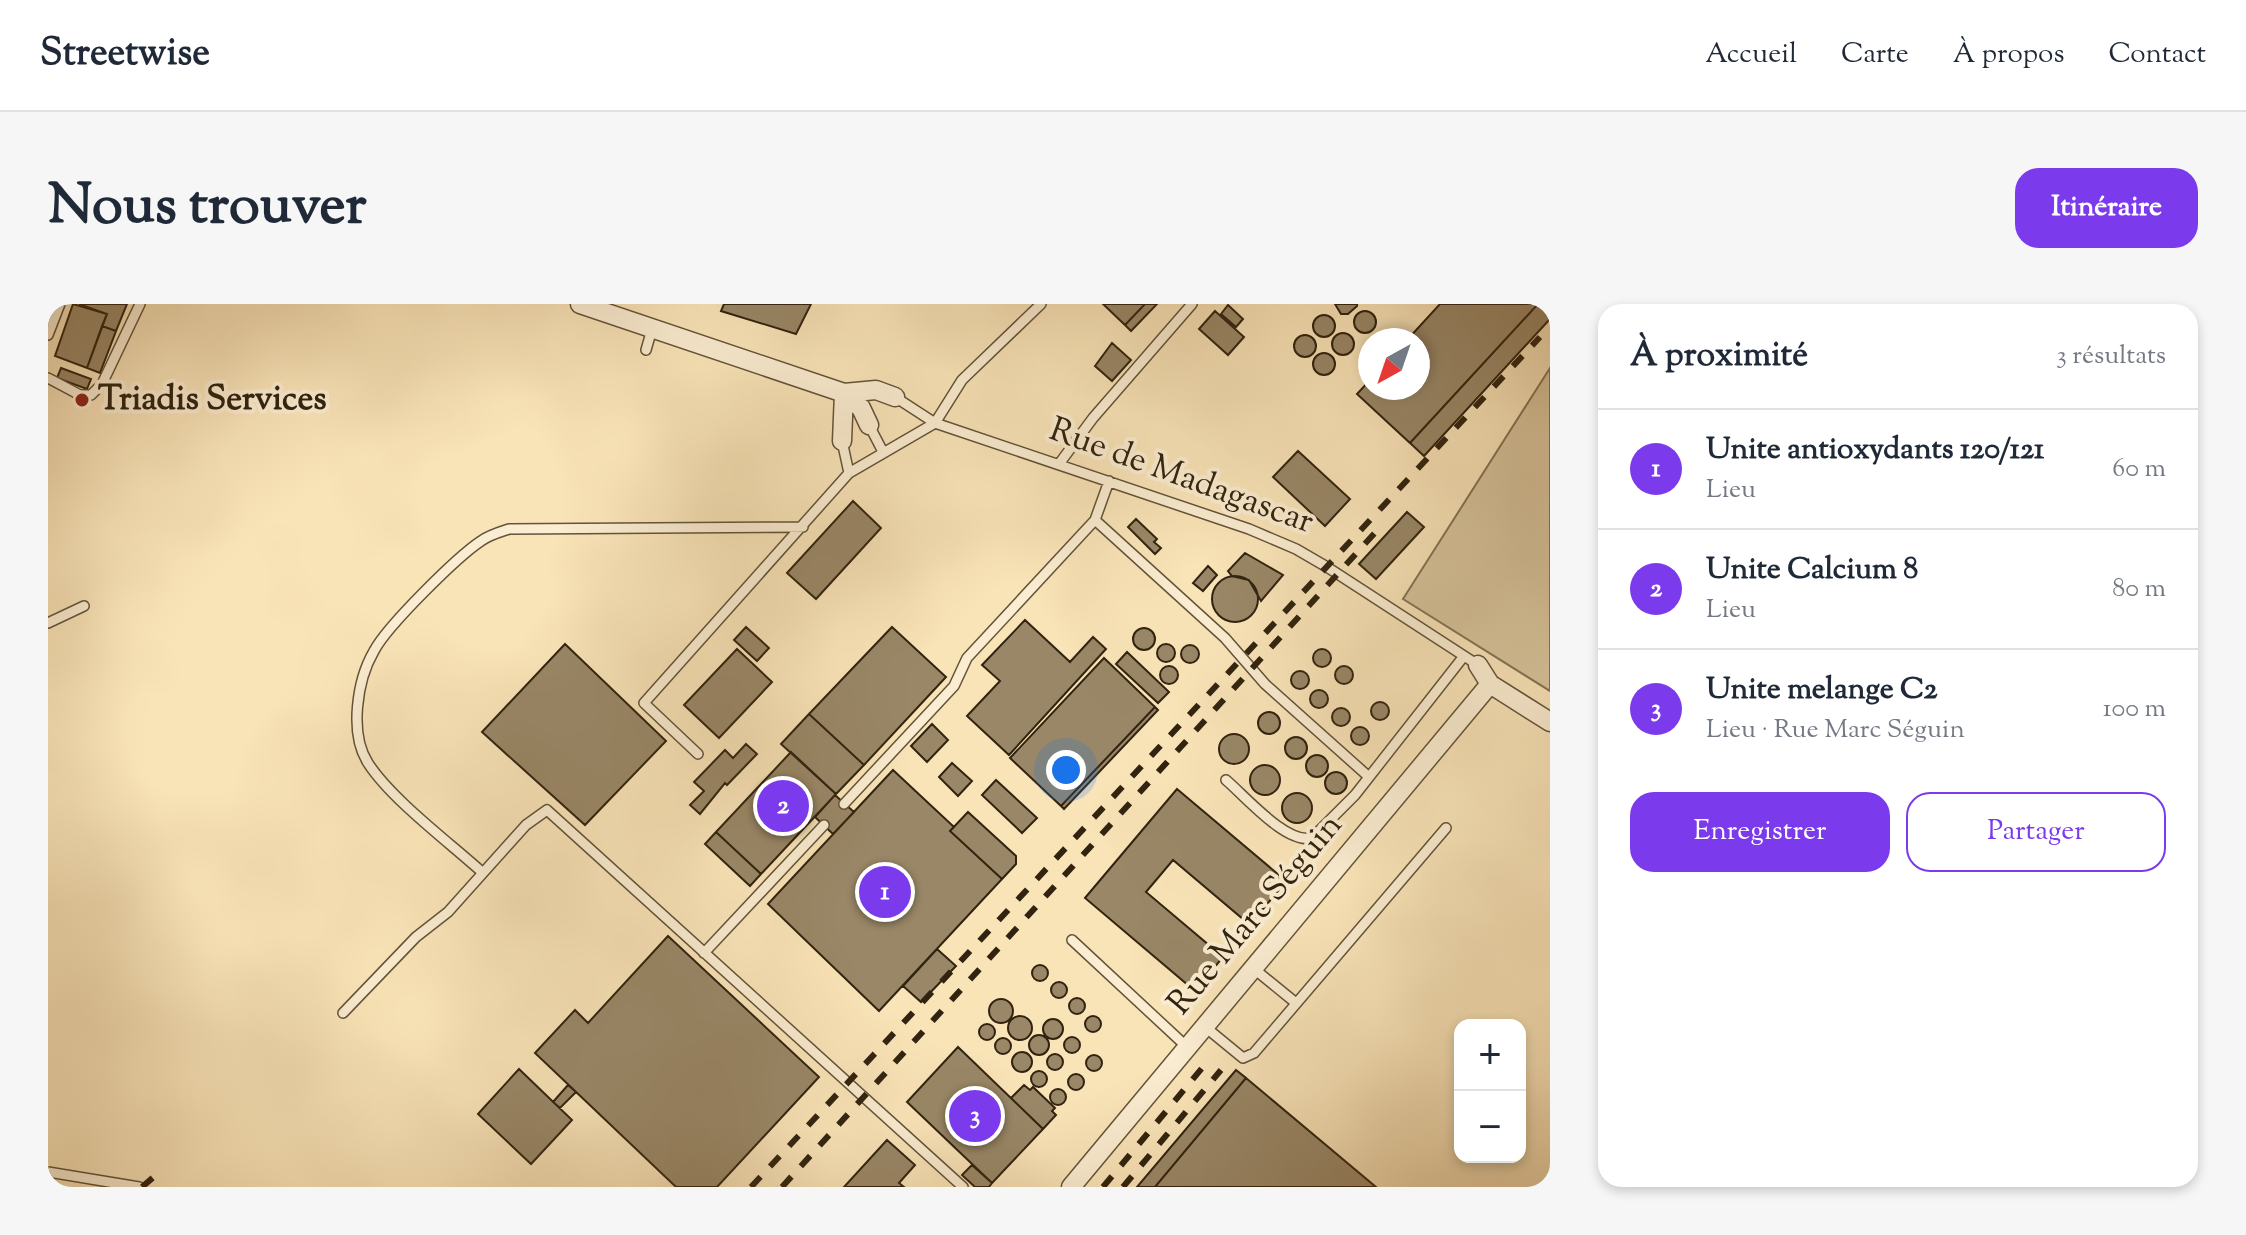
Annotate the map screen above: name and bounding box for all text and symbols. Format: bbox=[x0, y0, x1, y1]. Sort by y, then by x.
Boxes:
text: Streetwise bbox=[40, 28, 210, 82]
text: Accueil bbox=[1705, 35, 1797, 75]
text: Carte bbox=[1841, 35, 1909, 75]
text: À propos bbox=[1953, 35, 2064, 75]
text: Contact bbox=[2108, 35, 2206, 75]
text: Nous trouver bbox=[48, 168, 367, 249]
button: Itinéraire bbox=[2015, 168, 2198, 248]
north arrow bbox=[1358, 328, 1430, 400]
text: À proximité bbox=[1630, 332, 1808, 381]
text: 3 résultats bbox=[2056, 338, 2166, 375]
place label: Triadis Services bbox=[98, 376, 327, 425]
marker: Triadis Services bbox=[73, 391, 91, 409]
street label: Rue de Madagascar bbox=[1042, 406, 1320, 548]
text: Unite antioxydants 120/121 bbox=[1706, 429, 2044, 472]
text: 1 bbox=[1652, 451, 1660, 488]
text: 60 m bbox=[2112, 451, 2166, 488]
text: Lieu bbox=[1706, 472, 1756, 509]
text: Unite Calcium 8 bbox=[1706, 549, 1918, 592]
text: 2 bbox=[1650, 571, 1662, 608]
text: 80 m bbox=[2112, 571, 2166, 608]
text: Lieu bbox=[1706, 592, 1756, 629]
text: Unite melange C2 bbox=[1706, 669, 1938, 712]
text: 3 bbox=[1651, 691, 1661, 728]
text: 100 m bbox=[2103, 691, 2166, 728]
text: Lieu · Rue Marc Séguin bbox=[1706, 712, 1965, 749]
your location bbox=[1046, 750, 1086, 790]
pin: 2 bbox=[757, 776, 809, 836]
button: Enregistrer bbox=[1630, 792, 1890, 872]
button: Partager bbox=[1906, 792, 2166, 872]
street label: Rue Marc Séguin bbox=[1157, 804, 1355, 1026]
pin: 1 bbox=[859, 862, 911, 922]
map controls bbox=[1454, 1019, 1526, 1163]
button: + bbox=[1454, 1019, 1526, 1091]
pin: 3 bbox=[949, 1086, 1001, 1146]
button: − bbox=[1454, 1091, 1526, 1163]

